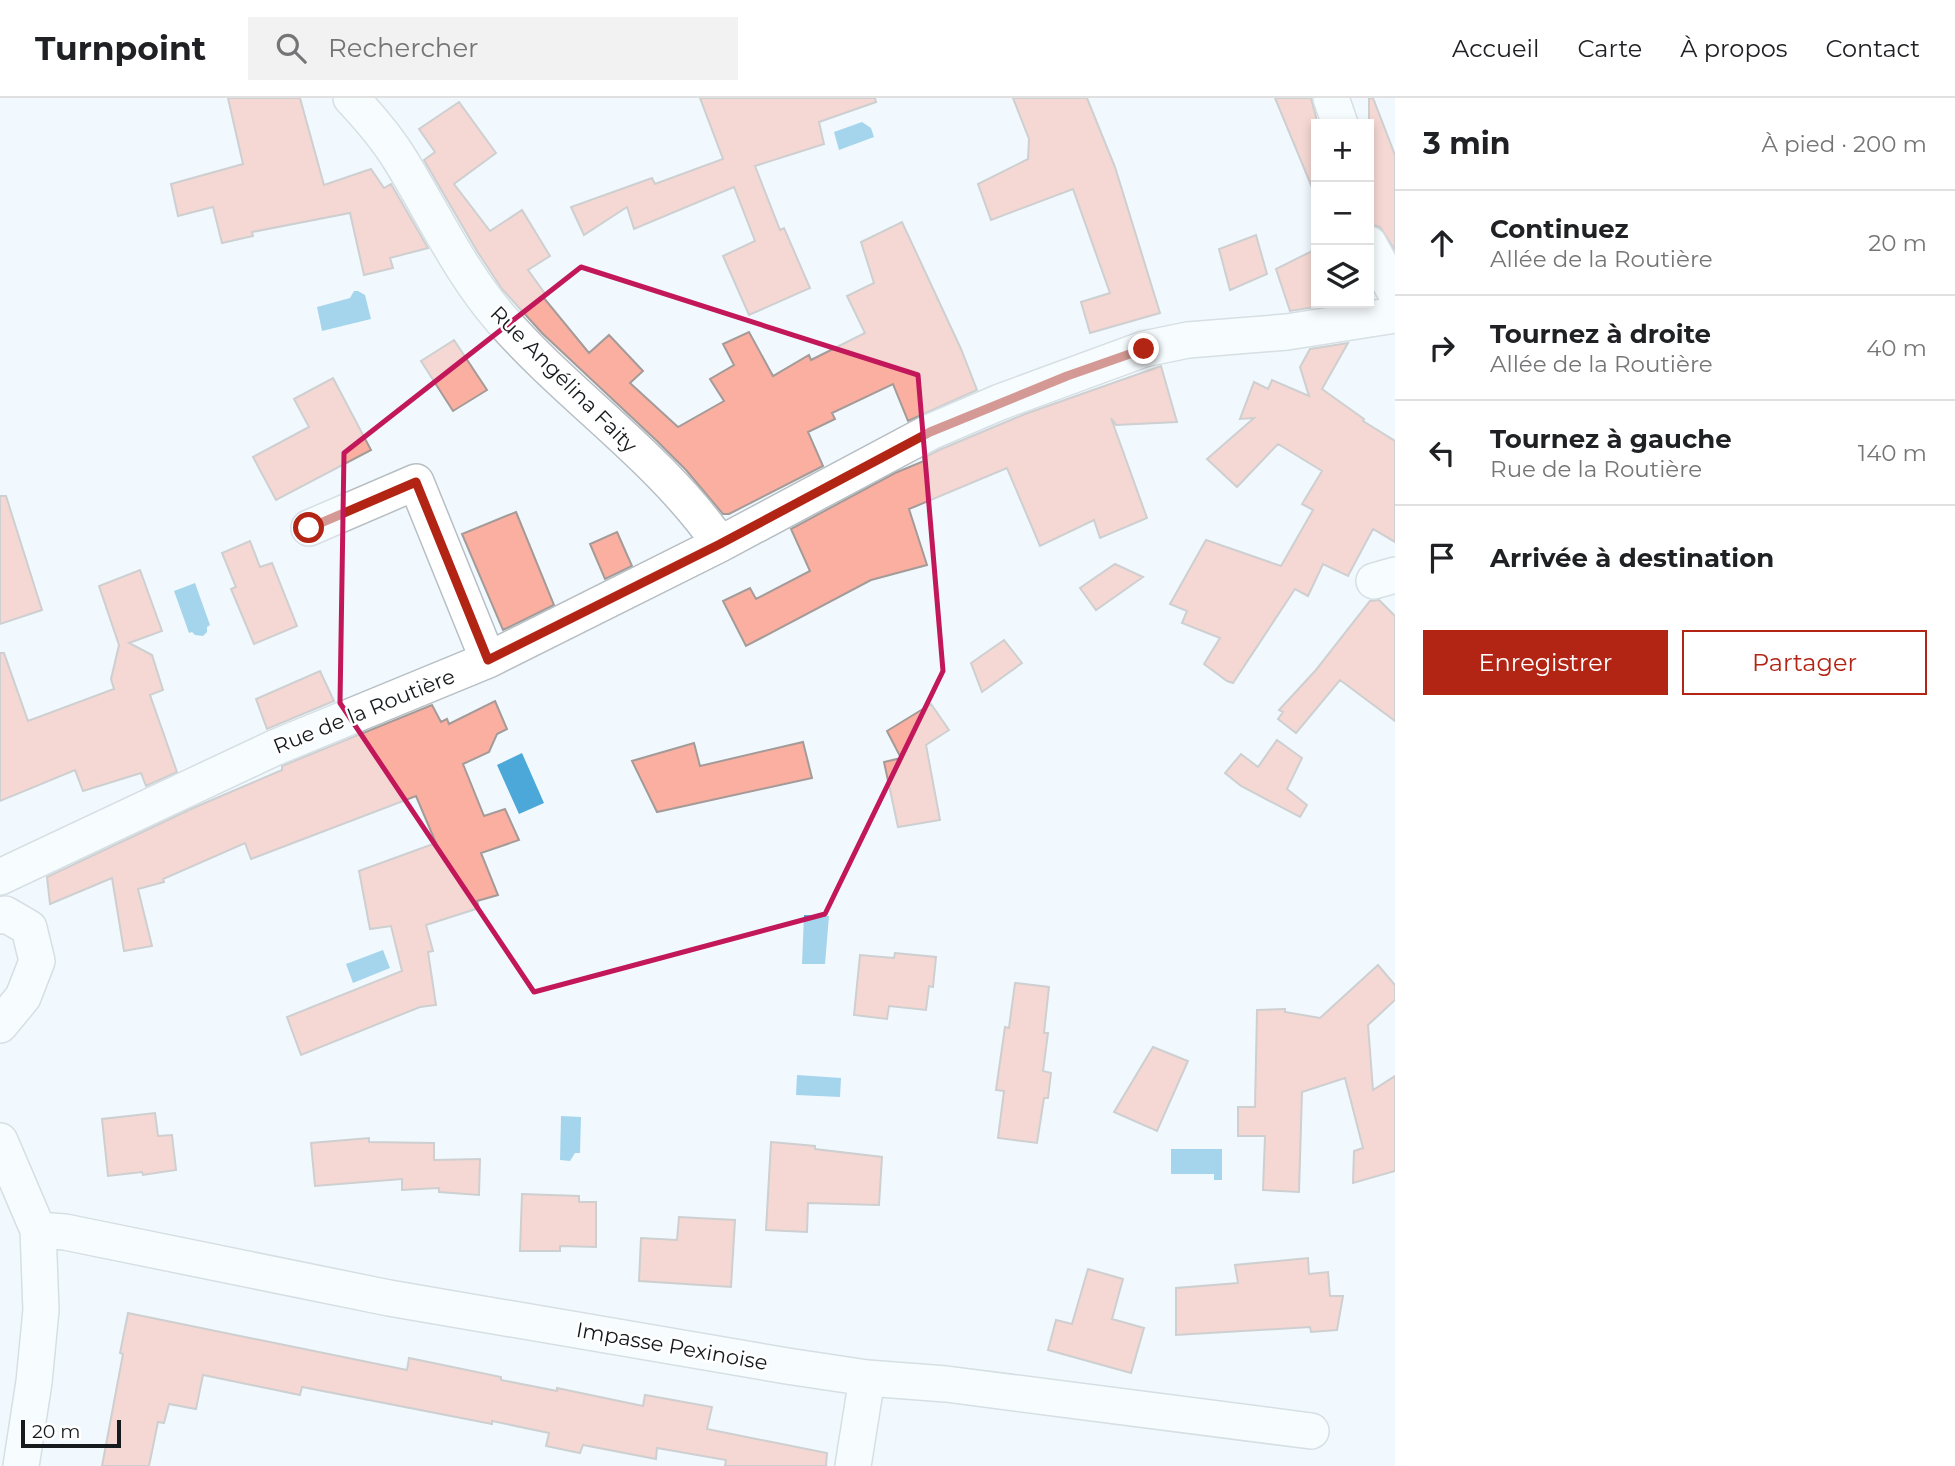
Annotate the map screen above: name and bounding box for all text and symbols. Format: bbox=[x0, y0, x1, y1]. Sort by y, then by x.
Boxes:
search box bbox=[248, 17, 738, 80]
text: Turnpoint bbox=[35, 28, 206, 68]
icon: search bbox=[272, 29, 310, 67]
text: Rechercher bbox=[328, 32, 479, 64]
text: Accueil bbox=[1452, 34, 1539, 63]
text: Carte bbox=[1577, 34, 1642, 63]
text: À propos bbox=[1680, 34, 1787, 63]
text: Contact bbox=[1825, 34, 1920, 63]
map controls bbox=[1311, 119, 1374, 308]
button: + bbox=[1311, 119, 1374, 182]
text: 3 min bbox=[1423, 125, 1510, 162]
text: À pied · 200 m bbox=[1761, 130, 1927, 158]
button: − bbox=[1311, 182, 1374, 245]
text: Continuez bbox=[1490, 213, 1629, 245]
icon: ahead bbox=[1423, 224, 1461, 262]
text: 20 m bbox=[1868, 229, 1927, 257]
button: layers bbox=[1311, 245, 1374, 308]
text: Allée de la Routière bbox=[1490, 245, 1713, 273]
street label: Rue Angélina Faity bbox=[485, 300, 643, 458]
text: Tournez à droite bbox=[1490, 318, 1711, 350]
icon: right bbox=[1423, 329, 1461, 367]
route end bbox=[1128, 333, 1159, 364]
text: 40 m bbox=[1866, 334, 1927, 362]
text: Allée de la Routière bbox=[1490, 350, 1713, 378]
text: Tournez à gauche bbox=[1490, 423, 1732, 455]
icon: left bbox=[1423, 434, 1461, 472]
text: 140 m bbox=[1858, 439, 1927, 467]
text: Rue de la Routière bbox=[1490, 455, 1702, 483]
route start bbox=[293, 512, 324, 543]
icon: arrive bbox=[1423, 539, 1461, 577]
text: Arrivée à destination bbox=[1490, 542, 1774, 574]
button: Enregistrer bbox=[1423, 630, 1668, 695]
button: Partager bbox=[1682, 630, 1927, 695]
street label: Rue de la Routière bbox=[270, 663, 458, 759]
street label: Impasse Pexinoise bbox=[574, 1317, 770, 1375]
scale bar bbox=[21, 1417, 121, 1449]
text: 20 m bbox=[32, 1420, 80, 1443]

